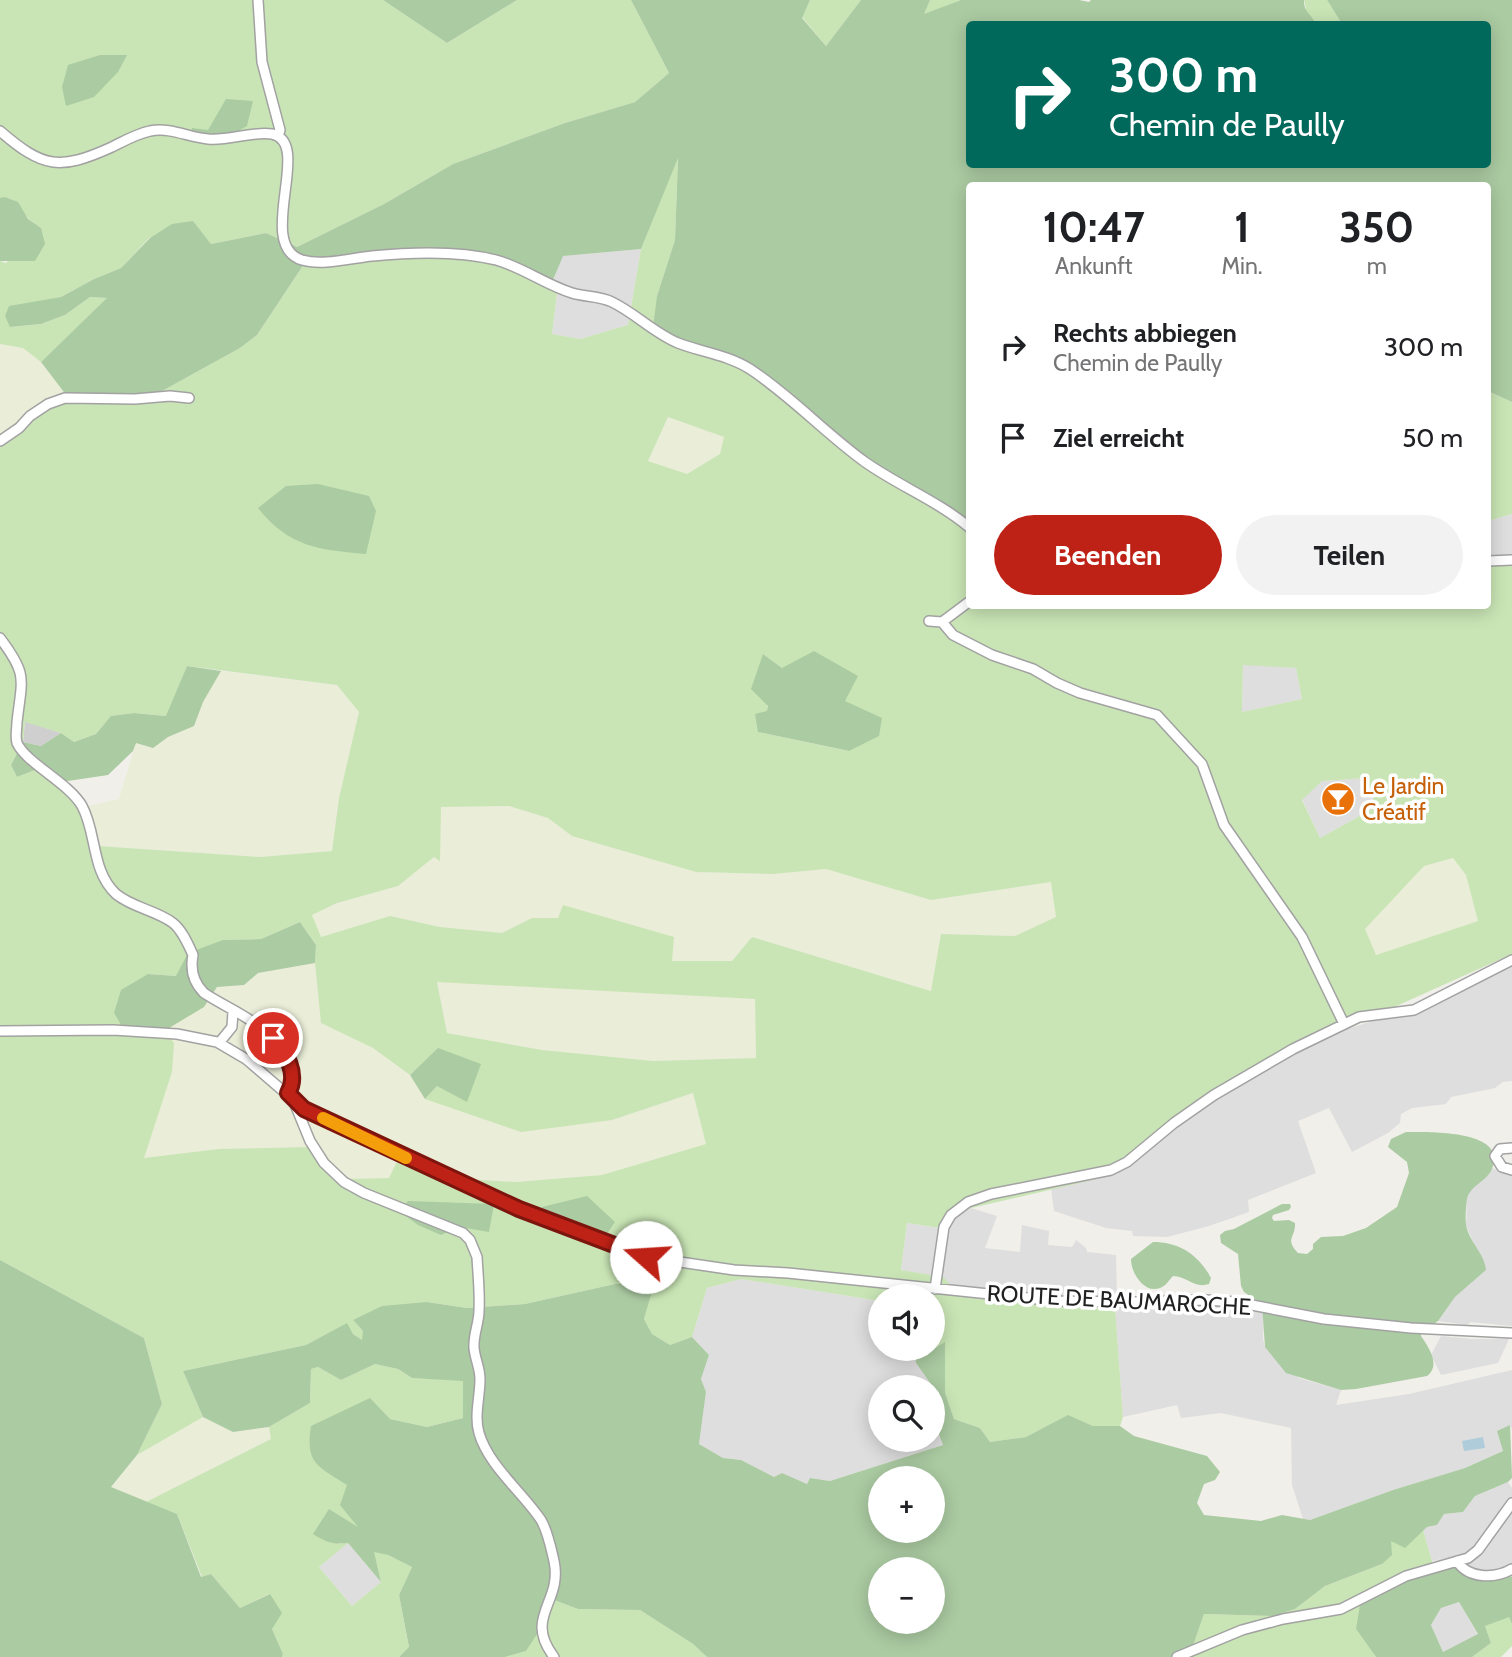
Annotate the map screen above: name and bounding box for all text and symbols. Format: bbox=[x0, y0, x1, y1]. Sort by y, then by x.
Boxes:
text: 300 m bbox=[1109, 45, 1258, 104]
icon: right bbox=[994, 49, 1085, 140]
text: Chemin de Paully bbox=[1109, 105, 1345, 144]
text: 10:47 bbox=[1043, 201, 1145, 253]
text: 1 bbox=[1234, 201, 1250, 253]
text: 350 bbox=[1339, 201, 1414, 253]
text: Ankunft bbox=[1055, 252, 1133, 280]
text: Min. bbox=[1222, 252, 1263, 280]
text: m bbox=[1367, 252, 1387, 280]
text: Rechts abbiegen bbox=[1053, 317, 1237, 349]
icon: right bbox=[994, 328, 1032, 366]
text: 300 m bbox=[1384, 331, 1463, 363]
text: Chemin de Paully bbox=[1053, 349, 1222, 377]
icon: arrive bbox=[994, 419, 1032, 457]
text: Ziel erreicht bbox=[1053, 422, 1184, 454]
text: 50 m bbox=[1402, 422, 1463, 454]
button: Beenden bbox=[994, 515, 1222, 595]
button: Teilen bbox=[1236, 515, 1463, 595]
place label: Le Jardin Créatif bbox=[1362, 772, 1444, 826]
bar icon: Le Jardin Créatif bbox=[1319, 780, 1357, 818]
pin bbox=[243, 1008, 303, 1068]
icon: arrive bbox=[254, 1019, 292, 1057]
position arrow bbox=[609, 1220, 683, 1294]
street label: ROUTE DE BAUMAROCHE bbox=[986, 1279, 1252, 1321]
map controls bbox=[868, 1284, 945, 1634]
button: sound bbox=[868, 1284, 945, 1361]
button: search bbox=[868, 1375, 945, 1452]
button: + bbox=[868, 1466, 945, 1543]
button: − bbox=[868, 1557, 945, 1634]

